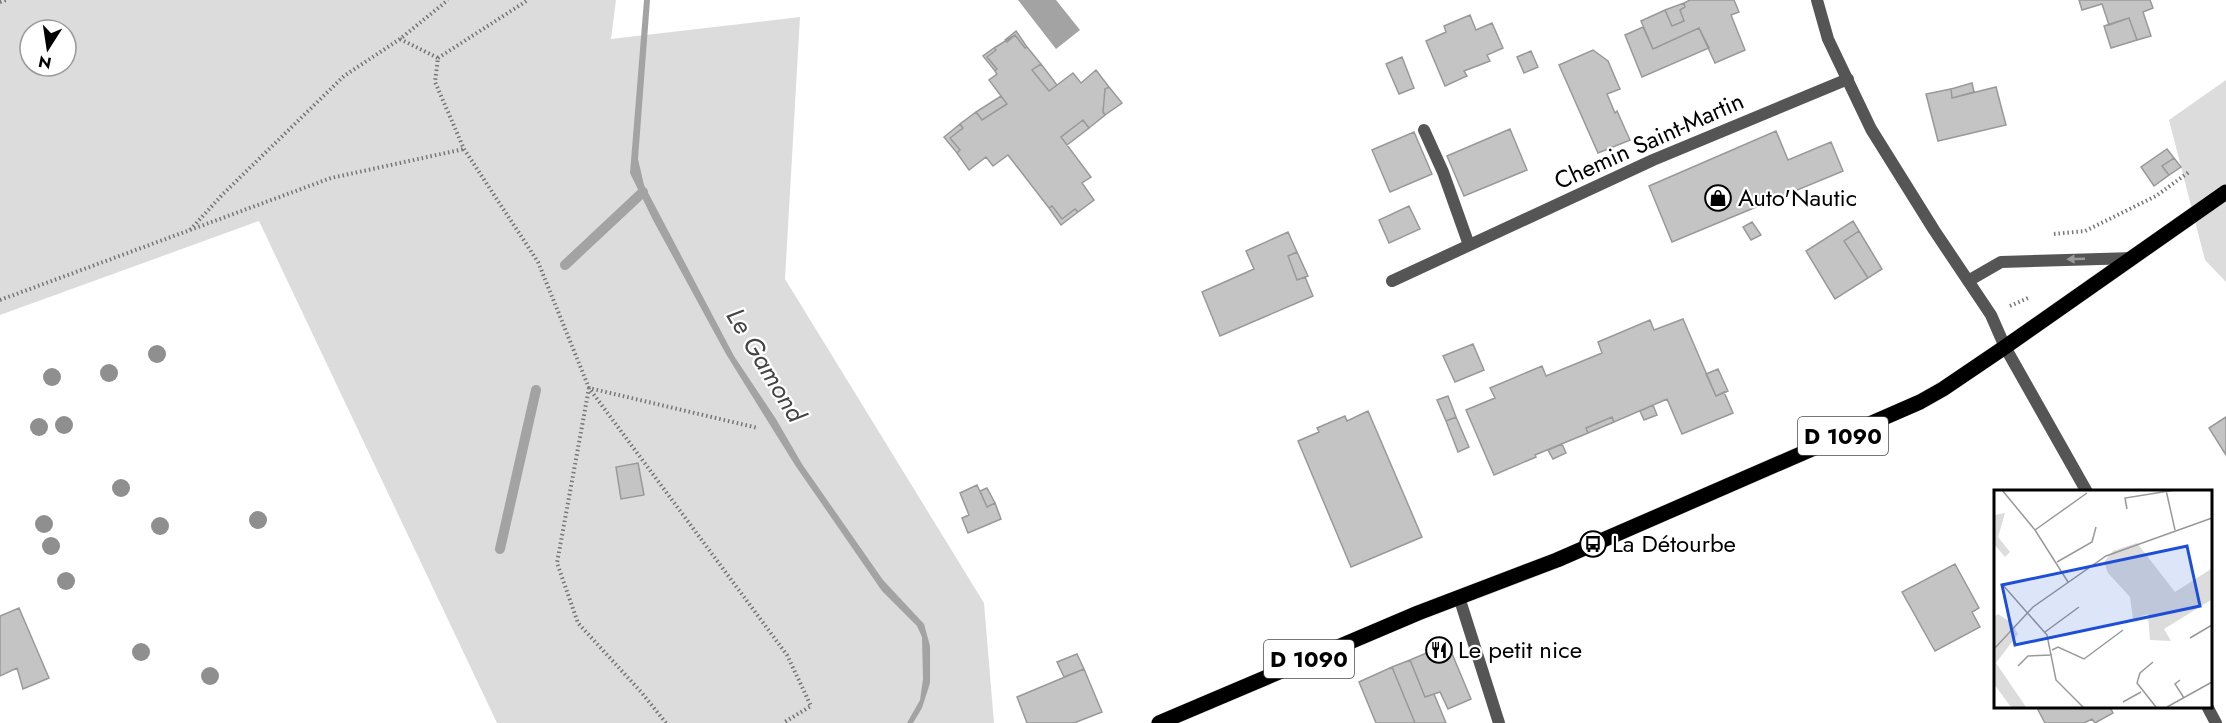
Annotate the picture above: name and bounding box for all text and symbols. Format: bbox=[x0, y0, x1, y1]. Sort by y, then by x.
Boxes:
north arrow bbox=[18, 18, 78, 78]
text: N bbox=[36, 50, 54, 75]
street label: Chemin Saint-Martin bbox=[1548, 83, 1749, 198]
place label: Auto'Nautic bbox=[1738, 180, 1857, 215]
shop icon: Auto'Nautic bbox=[1703, 183, 1733, 213]
one-way arrow bbox=[2067, 255, 2086, 264]
water label: Le Gamond bbox=[717, 301, 816, 431]
road number: D 1090 bbox=[1798, 417, 1888, 455]
inset map bbox=[1994, 490, 2211, 708]
place label: La Détourbe bbox=[1612, 526, 1736, 561]
bus stop icon: La Détourbe bbox=[1578, 529, 1608, 559]
place label: Le petit nice bbox=[1458, 632, 1582, 667]
restaurant icon: Le petit nice bbox=[1424, 635, 1454, 665]
road number: D 1090 bbox=[1264, 640, 1354, 678]

